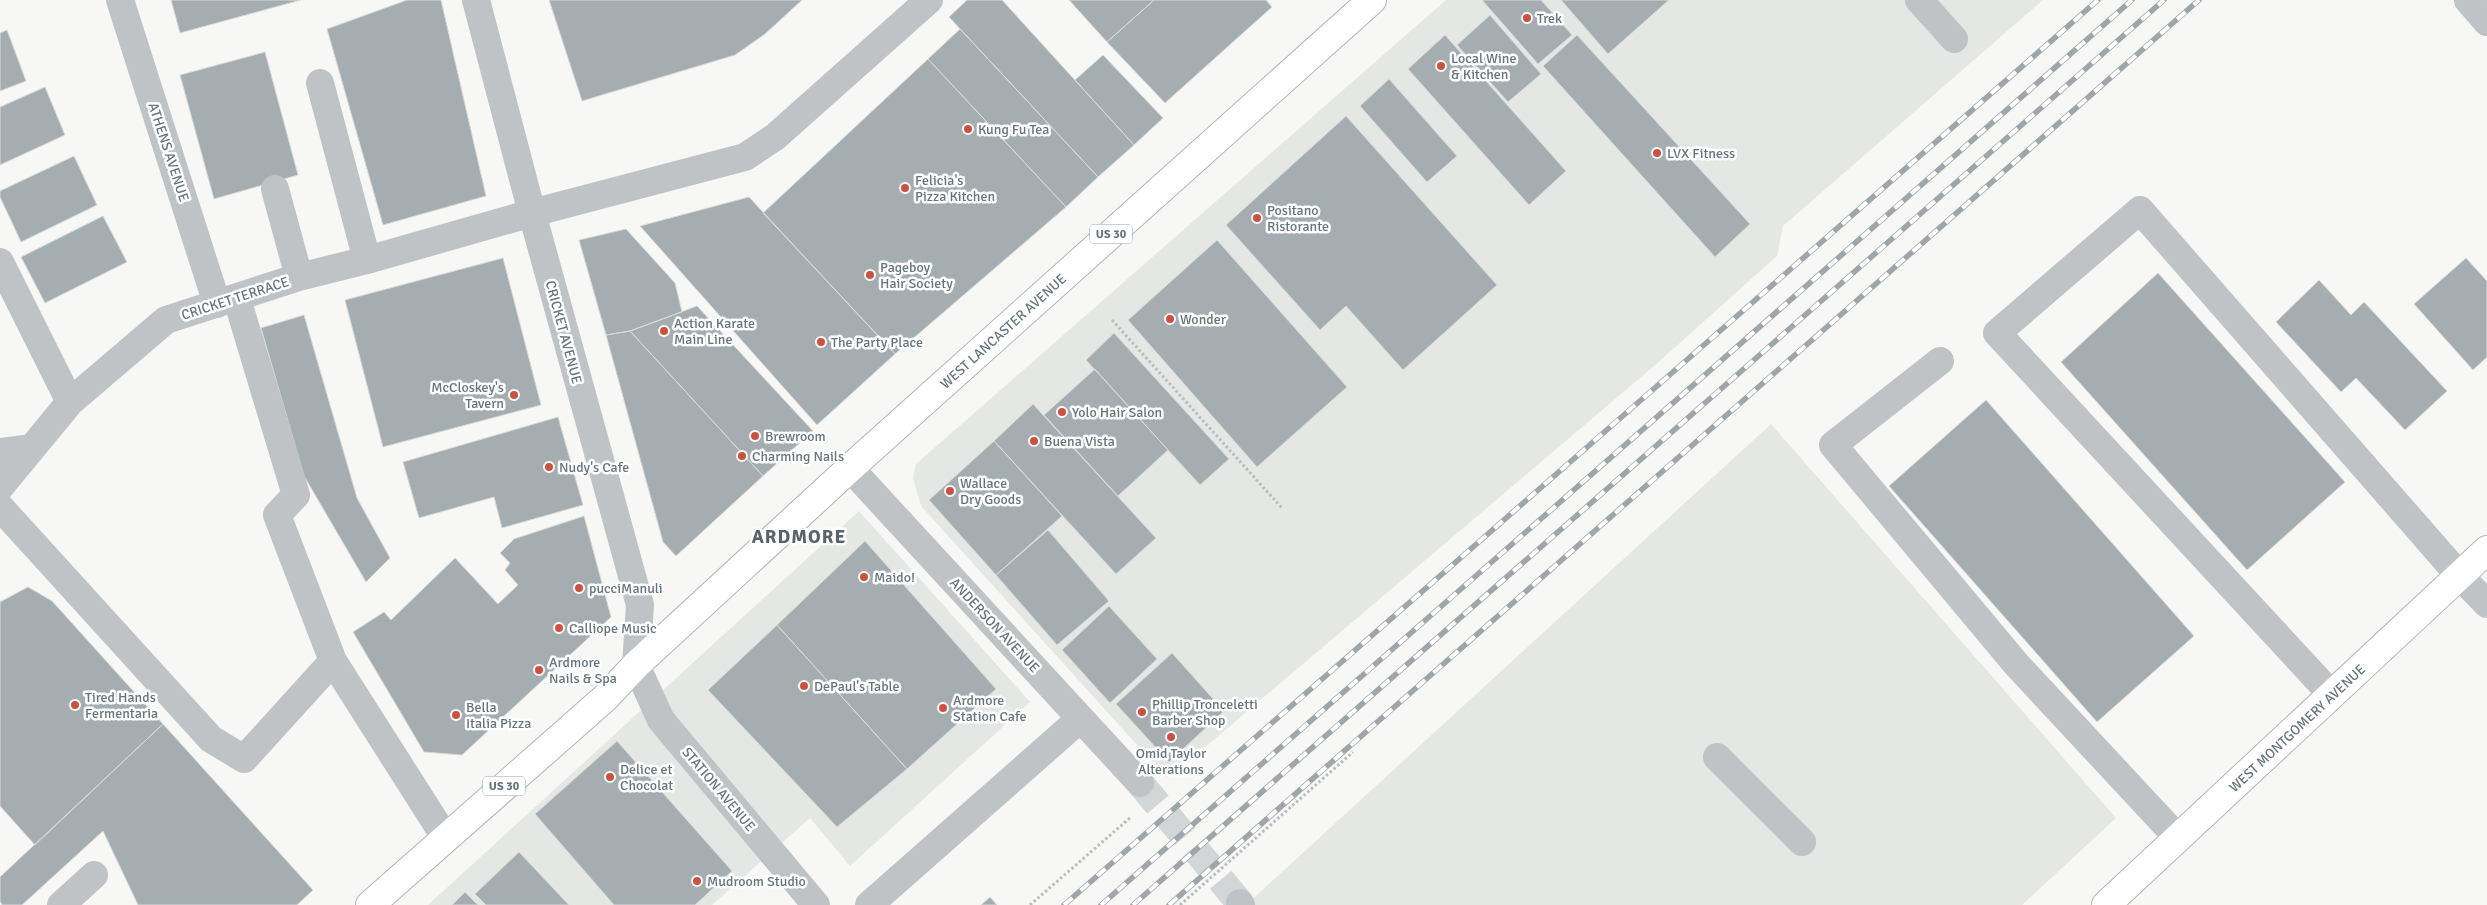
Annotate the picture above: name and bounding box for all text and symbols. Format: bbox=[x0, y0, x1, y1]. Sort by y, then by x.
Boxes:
place label: Trek bbox=[1537, 10, 1562, 27]
marker: Trek bbox=[1521, 12, 1533, 24]
place label: Local Wine & Kitchen bbox=[1451, 50, 1516, 83]
marker: Local Wine & Kitchen bbox=[1435, 60, 1447, 72]
street label: ATHENS AVENUE bbox=[145, 101, 193, 204]
place label: Kung Fu Tea bbox=[978, 121, 1049, 138]
marker: Kung Fu Tea bbox=[962, 123, 974, 135]
place label: LVX Fitness bbox=[1667, 145, 1735, 162]
marker: LVX Fitness bbox=[1651, 147, 1663, 159]
place label: Felicia's Pizza Kitchen bbox=[915, 172, 995, 205]
marker: Felicia's Pizza Kitchen bbox=[899, 182, 911, 194]
place label: Positano Ristorante bbox=[1267, 202, 1329, 235]
marker: Positano Ristorante bbox=[1251, 212, 1263, 224]
road number: US 30 bbox=[1090, 224, 1132, 243]
place label: Pageboy Hair Society bbox=[880, 259, 953, 292]
marker: Pageboy Hair Society bbox=[864, 269, 876, 281]
street label: WEST LANCASTER AVENUE bbox=[937, 270, 1070, 392]
street label: CRICKET TERRACE bbox=[179, 273, 291, 324]
street label: CRICKET AVENUE bbox=[542, 279, 585, 386]
place label: Wonder bbox=[1180, 311, 1227, 328]
marker: Wonder bbox=[1164, 313, 1176, 325]
place label: Action Karate Main Line bbox=[674, 315, 755, 348]
marker: Action Karate Main Line bbox=[658, 325, 670, 337]
place label: The Party Place bbox=[831, 334, 923, 351]
marker: The Party Place bbox=[815, 336, 827, 348]
place label: McCloskey's Tavern bbox=[431, 379, 504, 412]
marker: McCloskey's Tavern bbox=[508, 389, 520, 401]
place label: Yolo Hair Salon bbox=[1072, 404, 1162, 421]
marker: Yolo Hair Salon bbox=[1056, 406, 1068, 418]
place label: Brewroom bbox=[765, 428, 826, 445]
marker: Brewroom bbox=[749, 430, 761, 442]
place label: Buena Vista bbox=[1044, 433, 1115, 450]
marker: Buena Vista bbox=[1028, 435, 1040, 447]
place label: Charming Nails bbox=[752, 448, 844, 465]
marker: Charming Nails bbox=[736, 450, 748, 462]
place label: Nudy's Cafe bbox=[559, 459, 629, 476]
marker: Nudy's Cafe bbox=[543, 461, 555, 473]
place label: Wallace Dry Goods bbox=[960, 475, 1021, 508]
marker: Wallace Dry Goods bbox=[944, 485, 956, 497]
district label: ARDMORE bbox=[752, 525, 846, 549]
place label: Maido! bbox=[874, 569, 915, 586]
marker: Maido! bbox=[858, 571, 870, 583]
street label: ANDERSON AVENUE bbox=[946, 574, 1043, 676]
place label: pucciManuli bbox=[589, 580, 663, 597]
marker: pucciManuli bbox=[573, 582, 585, 594]
place label: Calliope Music bbox=[569, 620, 657, 637]
marker: Calliope Music bbox=[553, 622, 565, 634]
place label: Ardmore Nails & Spa bbox=[549, 654, 617, 687]
street label: WEST MONTGOMERY AVENUE bbox=[2226, 661, 2369, 796]
marker: Ardmore Nails & Spa bbox=[533, 664, 545, 676]
place label: DePaul's Table bbox=[814, 678, 900, 695]
marker: DePaul's Table bbox=[798, 680, 810, 692]
place label: Tired Hands Fermentaria bbox=[85, 689, 158, 722]
place label: Ardmore Station Cafe bbox=[953, 692, 1026, 725]
place label: Phillip Tronceletti Barber Shop bbox=[1152, 696, 1258, 729]
marker: Tired Hands Fermentaria bbox=[69, 699, 81, 711]
place label: Bella Italia Pizza bbox=[466, 699, 531, 732]
marker: Ardmore Station Cafe bbox=[937, 702, 949, 714]
marker: Phillip Tronceletti Barber Shop bbox=[1136, 706, 1148, 718]
marker: Bella Italia Pizza bbox=[450, 709, 462, 721]
marker: Omid Taylor Alterations bbox=[1165, 731, 1177, 743]
street label: STATION AVENUE bbox=[678, 744, 759, 835]
place label: Omid Taylor Alterations bbox=[1136, 745, 1207, 778]
place label: Delice et Chocolat bbox=[620, 761, 673, 794]
marker: Delice et Chocolat bbox=[604, 771, 616, 783]
road number: US 30 bbox=[483, 776, 525, 796]
place label: Mudroom Studio bbox=[707, 873, 806, 890]
marker: Mudroom Studio bbox=[691, 875, 703, 887]

